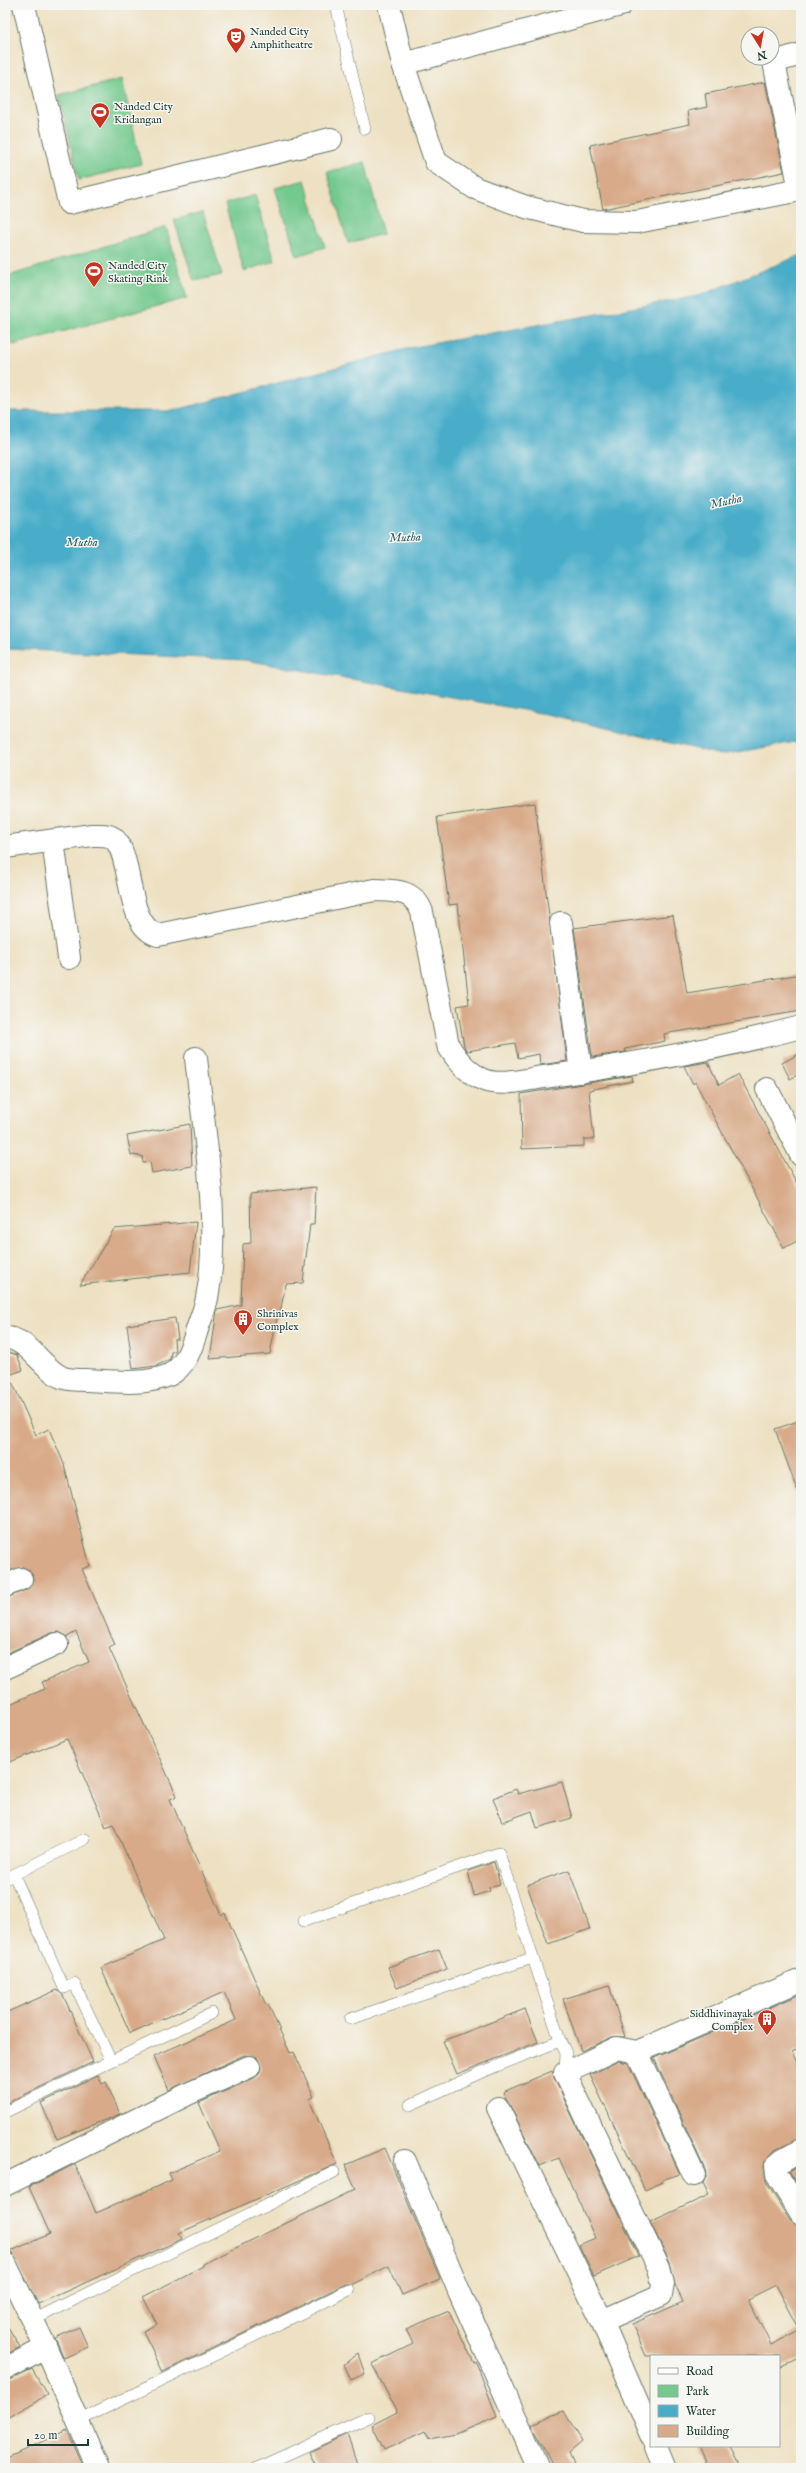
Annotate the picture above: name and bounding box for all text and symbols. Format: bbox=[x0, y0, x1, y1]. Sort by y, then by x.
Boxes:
place label: Nanded City Amphitheatre bbox=[249, 25, 313, 52]
theatre icon: Nanded City Amphitheatre bbox=[225, 26, 247, 54]
north arrow bbox=[740, 26, 780, 66]
text: N bbox=[755, 47, 769, 63]
place label: Nanded City Kridangan bbox=[114, 100, 174, 127]
sports icon: Nanded City Kridangan bbox=[89, 101, 111, 129]
place label: Nanded City Skating Rink bbox=[108, 259, 168, 286]
sports icon: Nanded City Skating Rink bbox=[83, 260, 105, 288]
water label: Mutha bbox=[709, 491, 743, 512]
water label: Mutha bbox=[389, 529, 421, 546]
water label: Mutha bbox=[66, 535, 98, 550]
place label: Shrinivas Complex bbox=[257, 1307, 299, 1334]
building icon: Shrinivas Complex bbox=[232, 1308, 254, 1336]
place label: Siddhivinayak Complex bbox=[690, 2007, 754, 2034]
building icon: Siddhivinayak Complex bbox=[756, 2008, 778, 2036]
legend bbox=[650, 2355, 780, 2447]
text: Road bbox=[686, 2364, 714, 2379]
text: Park bbox=[686, 2384, 709, 2399]
text: Water bbox=[686, 2404, 717, 2419]
scale bar bbox=[28, 2421, 88, 2447]
text: Building bbox=[686, 2424, 730, 2439]
text: 20 m bbox=[34, 2428, 57, 2443]

